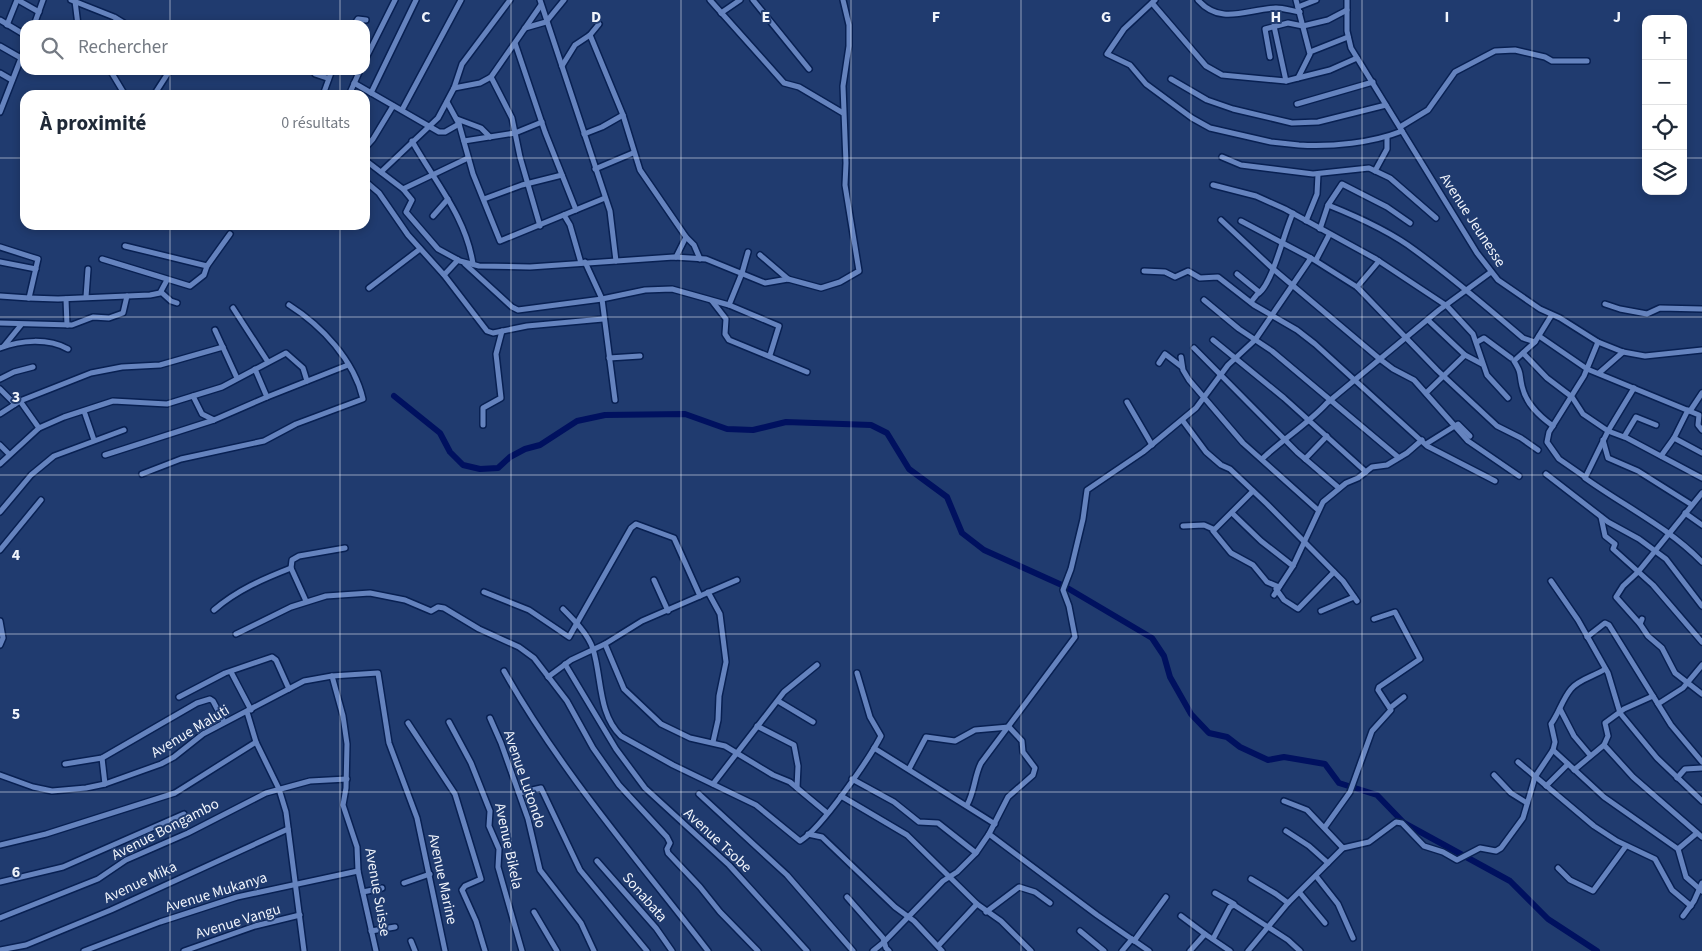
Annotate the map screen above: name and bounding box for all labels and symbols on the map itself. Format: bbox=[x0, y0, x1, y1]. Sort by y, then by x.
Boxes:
text: C bbox=[421, 6, 431, 28]
text: D bbox=[591, 6, 601, 28]
text: E bbox=[762, 6, 770, 28]
text: F bbox=[932, 6, 940, 28]
text: G bbox=[1101, 6, 1111, 28]
text: H bbox=[1271, 6, 1281, 28]
text: I bbox=[1445, 6, 1449, 28]
text: J bbox=[1613, 6, 1621, 28]
street label: Avenue Jeunesse bbox=[1434, 169, 1511, 271]
text: 3 bbox=[12, 386, 20, 408]
text: 4 bbox=[12, 544, 21, 566]
street label: Avenue Maluti bbox=[147, 700, 234, 763]
text: 5 bbox=[12, 703, 20, 725]
street label: Avenue Lutondo bbox=[498, 727, 551, 831]
street label: Avenue Bongambo bbox=[108, 793, 223, 866]
street label: Avenue Bikela bbox=[489, 801, 528, 891]
street label: Avenue Tsobe bbox=[679, 803, 756, 878]
street label: Avenue Marine bbox=[423, 832, 462, 926]
street label: Avenue Suisse bbox=[359, 846, 396, 938]
street label: Avenue Mika bbox=[100, 856, 180, 909]
text: 6 bbox=[12, 861, 20, 883]
street label: Avenue Mukanya bbox=[163, 867, 270, 918]
street label: Sonabata bbox=[617, 868, 672, 927]
street label: Avenue Vangu bbox=[193, 899, 283, 944]

